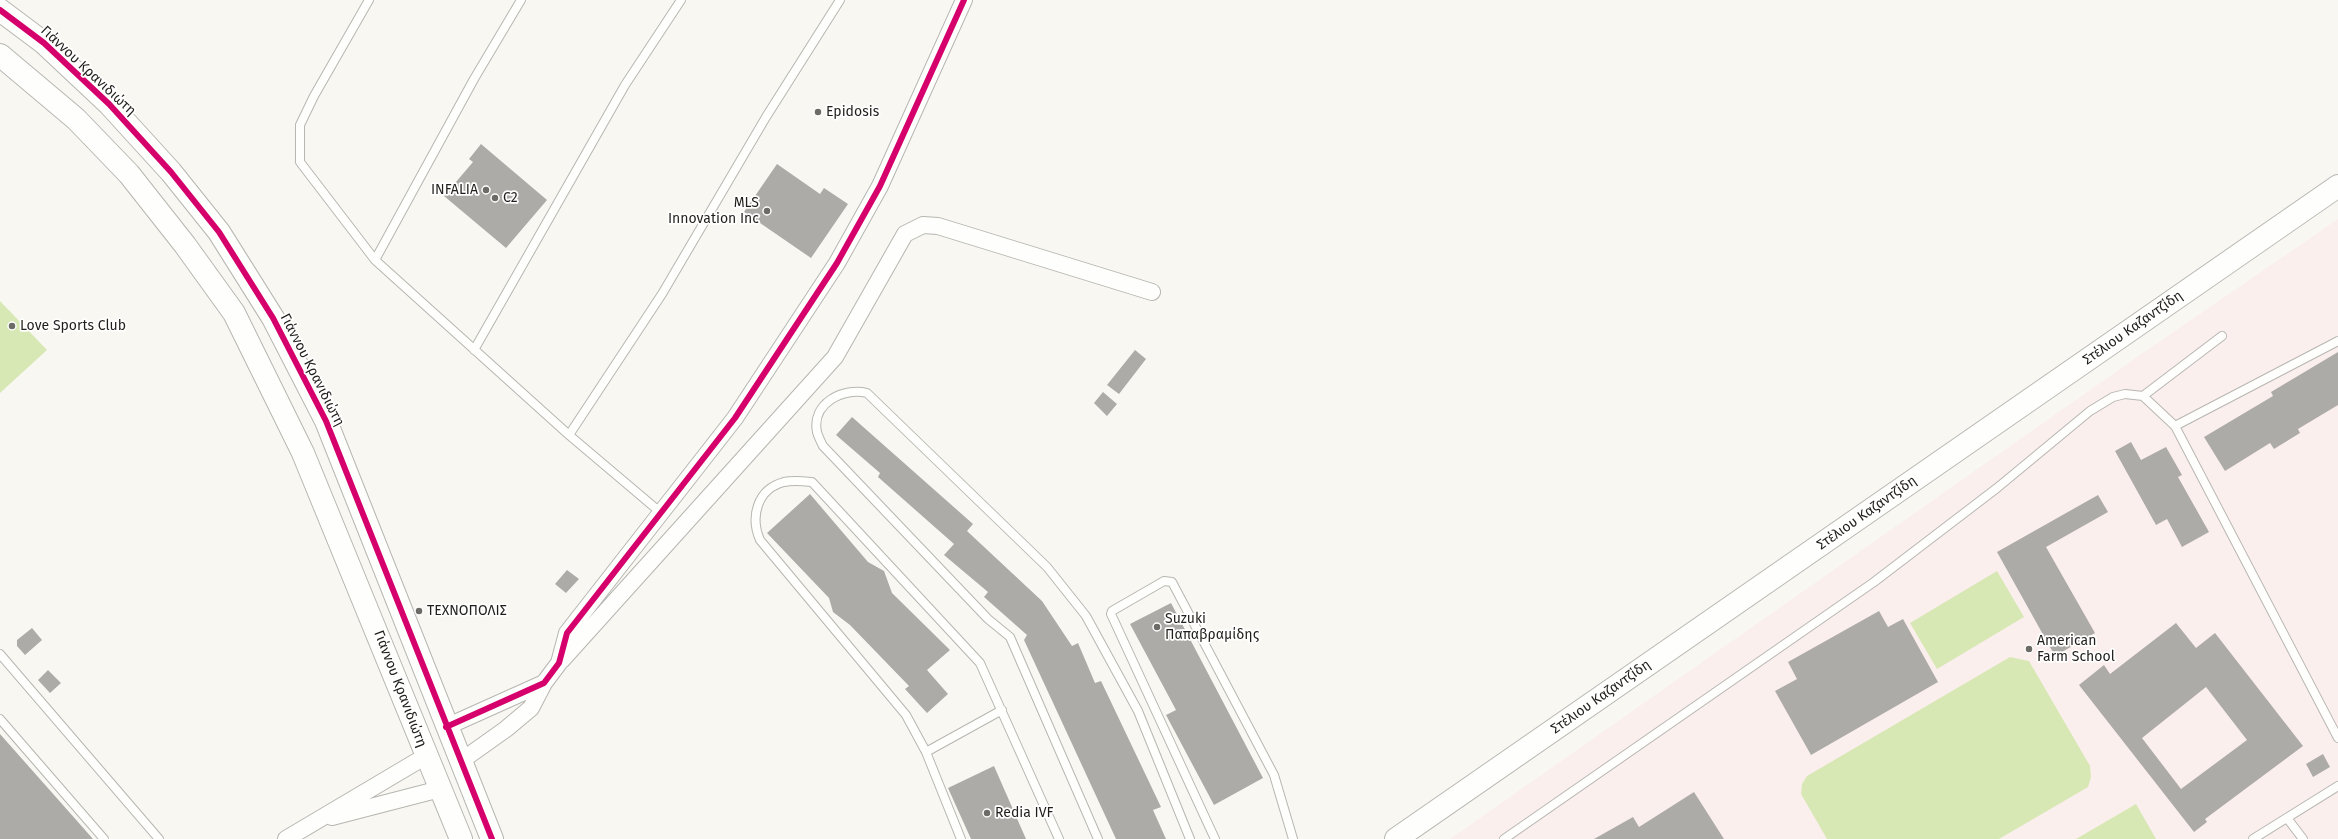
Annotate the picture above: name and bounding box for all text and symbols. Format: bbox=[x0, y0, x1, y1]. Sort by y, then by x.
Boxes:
street label: Γιάννου Κρανιδιώτη bbox=[37, 23, 139, 119]
place label: Epidosis bbox=[826, 104, 879, 120]
marker: Epidosis bbox=[813, 107, 823, 117]
place label: INFALIA bbox=[431, 182, 478, 198]
marker: INFALIA bbox=[481, 185, 491, 195]
place label: C2 bbox=[503, 190, 518, 206]
marker: C2 bbox=[490, 193, 500, 203]
place label: MLS Innovation Inc bbox=[668, 195, 759, 228]
marker: MLS Innovation Inc bbox=[762, 206, 772, 216]
street label: Στέλιου Καζαντζίδη bbox=[2080, 287, 2186, 369]
street label: Γιάννου Κρανιδιώτη bbox=[276, 311, 348, 429]
place label: Love Sports Club bbox=[20, 318, 126, 334]
marker: Love Sports Club bbox=[7, 321, 17, 331]
street label: Στέλιου Καζαντζίδη bbox=[1814, 472, 1920, 554]
place label: ΤΕΧΝΟΠΟΛΙΣ bbox=[427, 603, 507, 619]
marker: ΤΕΧΝΟΠΟΛΙΣ bbox=[414, 606, 424, 616]
place label: Suzuki Παπαβραμίδης bbox=[1165, 611, 1259, 644]
marker: Suzuki Παπαβραμίδης bbox=[1152, 622, 1162, 632]
street label: Γιάννου Κρανιδιώτη bbox=[370, 628, 430, 750]
place label: American Farm School bbox=[2037, 633, 2115, 666]
marker: American Farm School bbox=[2024, 644, 2034, 654]
street label: Στέλιου Καζαντζίδη bbox=[1548, 656, 1654, 738]
place label: Redia IVF bbox=[995, 805, 1053, 821]
marker: Redia IVF bbox=[982, 808, 992, 818]

